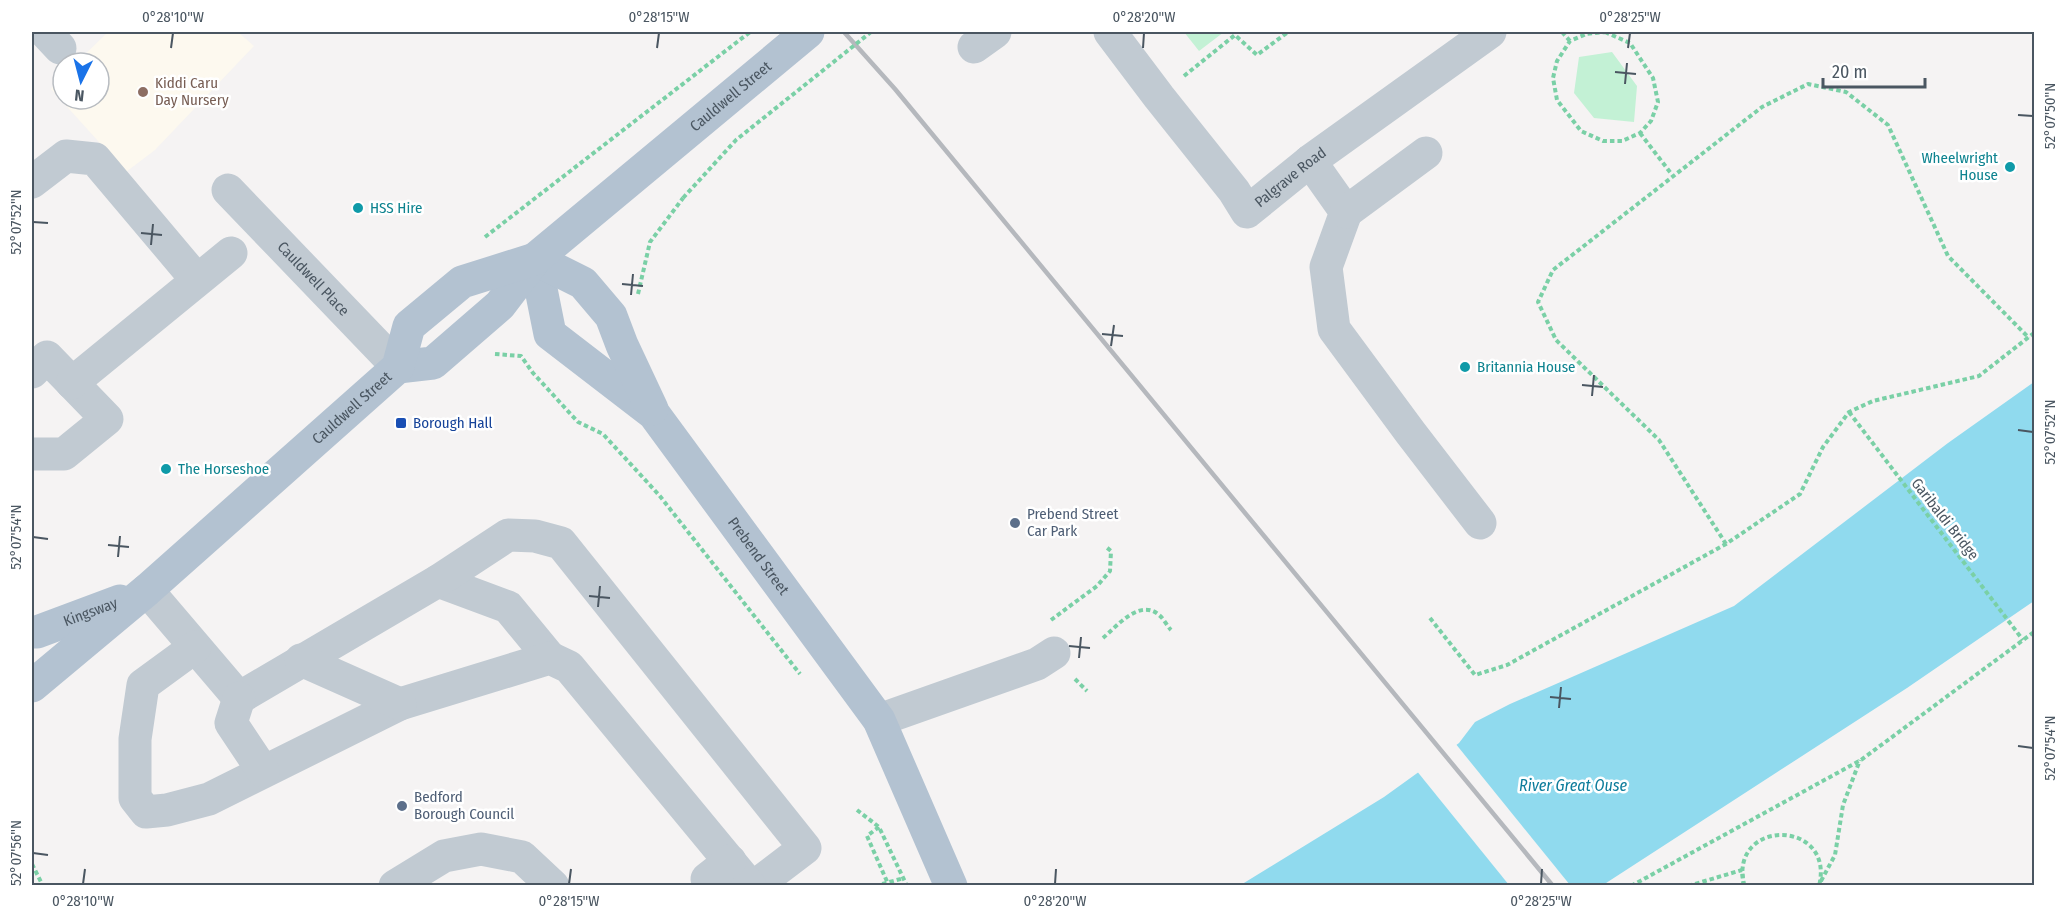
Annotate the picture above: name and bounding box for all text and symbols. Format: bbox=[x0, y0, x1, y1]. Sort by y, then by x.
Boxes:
text: 0°28'10"W bbox=[142, 8, 204, 26]
text: 0°28'15"W bbox=[629, 8, 689, 26]
text: 0°28'20"W bbox=[1113, 8, 1175, 26]
text: 0°28'25"W bbox=[1599, 8, 1661, 26]
north arrow bbox=[51, 51, 111, 111]
scale bar bbox=[1823, 51, 1925, 89]
street label: Cauldwell Street bbox=[686, 57, 775, 135]
text: 20 m bbox=[1832, 61, 1867, 83]
place label: Kiddi Caru Day Nursery bbox=[155, 74, 229, 109]
text: 52°07'50"N bbox=[2041, 83, 2059, 149]
text: N bbox=[74, 85, 85, 105]
marker: Kiddi Caru Day Nursery bbox=[136, 85, 150, 99]
street label: Palgrave Road bbox=[1251, 143, 1330, 211]
place label: Wheelwright House bbox=[1921, 149, 1998, 184]
marker: Wheelwright House bbox=[2003, 160, 2017, 174]
text: 52°07'52"N bbox=[7, 189, 25, 255]
place label: HSS Hire bbox=[370, 199, 422, 217]
marker: HSS Hire bbox=[351, 201, 365, 215]
street label: Cauldwell Place bbox=[274, 238, 353, 320]
place label: Britannia House bbox=[1477, 358, 1575, 376]
marker: Britannia House bbox=[1458, 360, 1472, 374]
street label: Cauldwell Street bbox=[309, 368, 396, 448]
text: 52°07'52"N bbox=[2041, 399, 2059, 465]
place label: Borough Hall bbox=[413, 414, 492, 432]
marker: Borough Hall bbox=[394, 416, 408, 430]
place label: The Horseshoe bbox=[178, 460, 269, 478]
marker: The Horseshoe bbox=[159, 462, 173, 476]
street label: Garibaldi Bridge bbox=[1908, 475, 1982, 563]
text: 52°07'54"N bbox=[7, 504, 25, 570]
place label: Prebend Street Car Park bbox=[1027, 505, 1119, 540]
street label: Prebend Street bbox=[724, 514, 793, 598]
marker: Prebend Street Car Park bbox=[1008, 516, 1022, 530]
street label: Kingsway bbox=[61, 594, 120, 630]
text: 52°07'54"N bbox=[2041, 715, 2059, 781]
water label: River Great Ouse bbox=[1519, 776, 1627, 795]
place label: Bedford Borough Council bbox=[414, 788, 514, 823]
marker: Bedford Borough Council bbox=[395, 799, 409, 813]
text: 52°07'56"N bbox=[7, 820, 25, 886]
text: 0°28'10"W bbox=[52, 892, 114, 910]
text: 0°28'15"W bbox=[539, 892, 599, 910]
text: 0°28'20"W bbox=[1024, 892, 1086, 910]
text: 0°28'25"W bbox=[1510, 892, 1572, 910]

